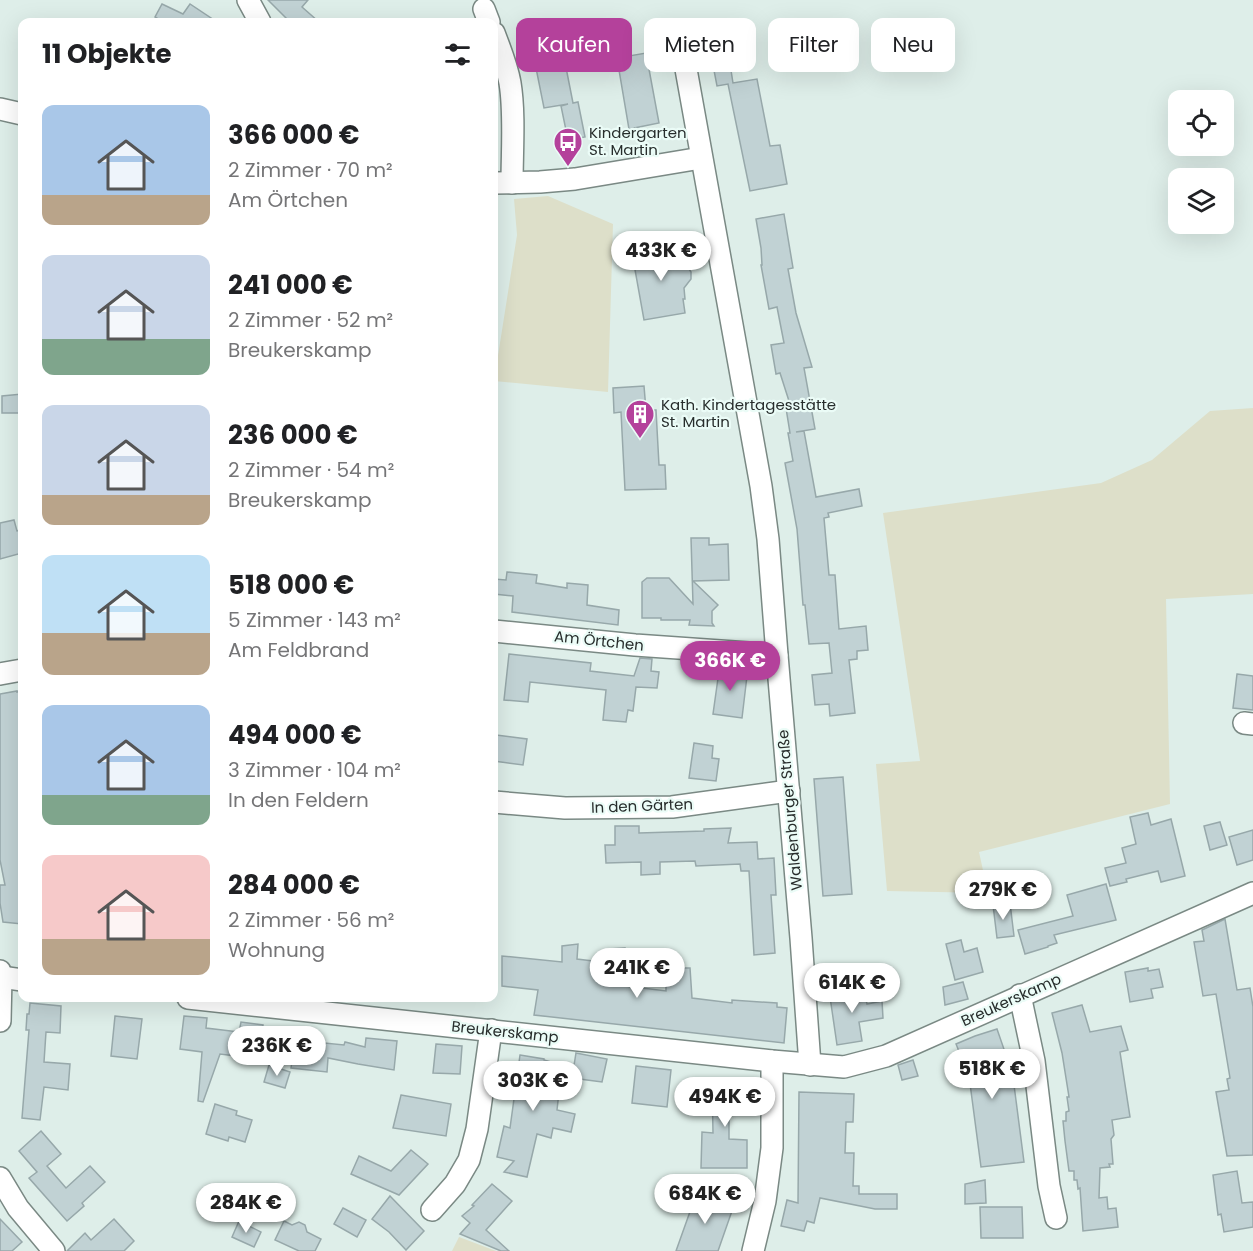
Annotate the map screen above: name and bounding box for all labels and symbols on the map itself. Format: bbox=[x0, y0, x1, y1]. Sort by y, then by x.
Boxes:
place label: Kindergarten St. Martin bbox=[589, 122, 687, 160]
bus stop icon: Kindergarten St. Martin bbox=[552, 126, 584, 168]
pin: 433K € bbox=[612, 231, 710, 282]
place label: Kath. Kindertagesstätte St. Martin bbox=[661, 394, 836, 432]
building icon: Kath. Kindertagesstätte St. Martin bbox=[624, 398, 656, 440]
street label: Am Örtchen bbox=[553, 625, 645, 656]
pin: 366K € bbox=[681, 641, 779, 692]
street label: Waldenburger Straße bbox=[772, 729, 807, 891]
street label: In den Gärten bbox=[591, 793, 693, 818]
pin: 279K € bbox=[954, 870, 1052, 921]
pin: 241K € bbox=[588, 948, 686, 999]
pin: 614K € bbox=[803, 963, 901, 1014]
street label: Breukerskamp bbox=[957, 968, 1064, 1031]
street label: Breukerskamp bbox=[450, 1015, 560, 1048]
pin: 236K € bbox=[228, 1026, 326, 1077]
pin: 518K € bbox=[943, 1049, 1041, 1100]
pin: 303K € bbox=[484, 1061, 582, 1112]
pin: 494K € bbox=[676, 1077, 774, 1128]
pin: 684K € bbox=[656, 1174, 754, 1225]
pin: 284K € bbox=[197, 1183, 295, 1234]

